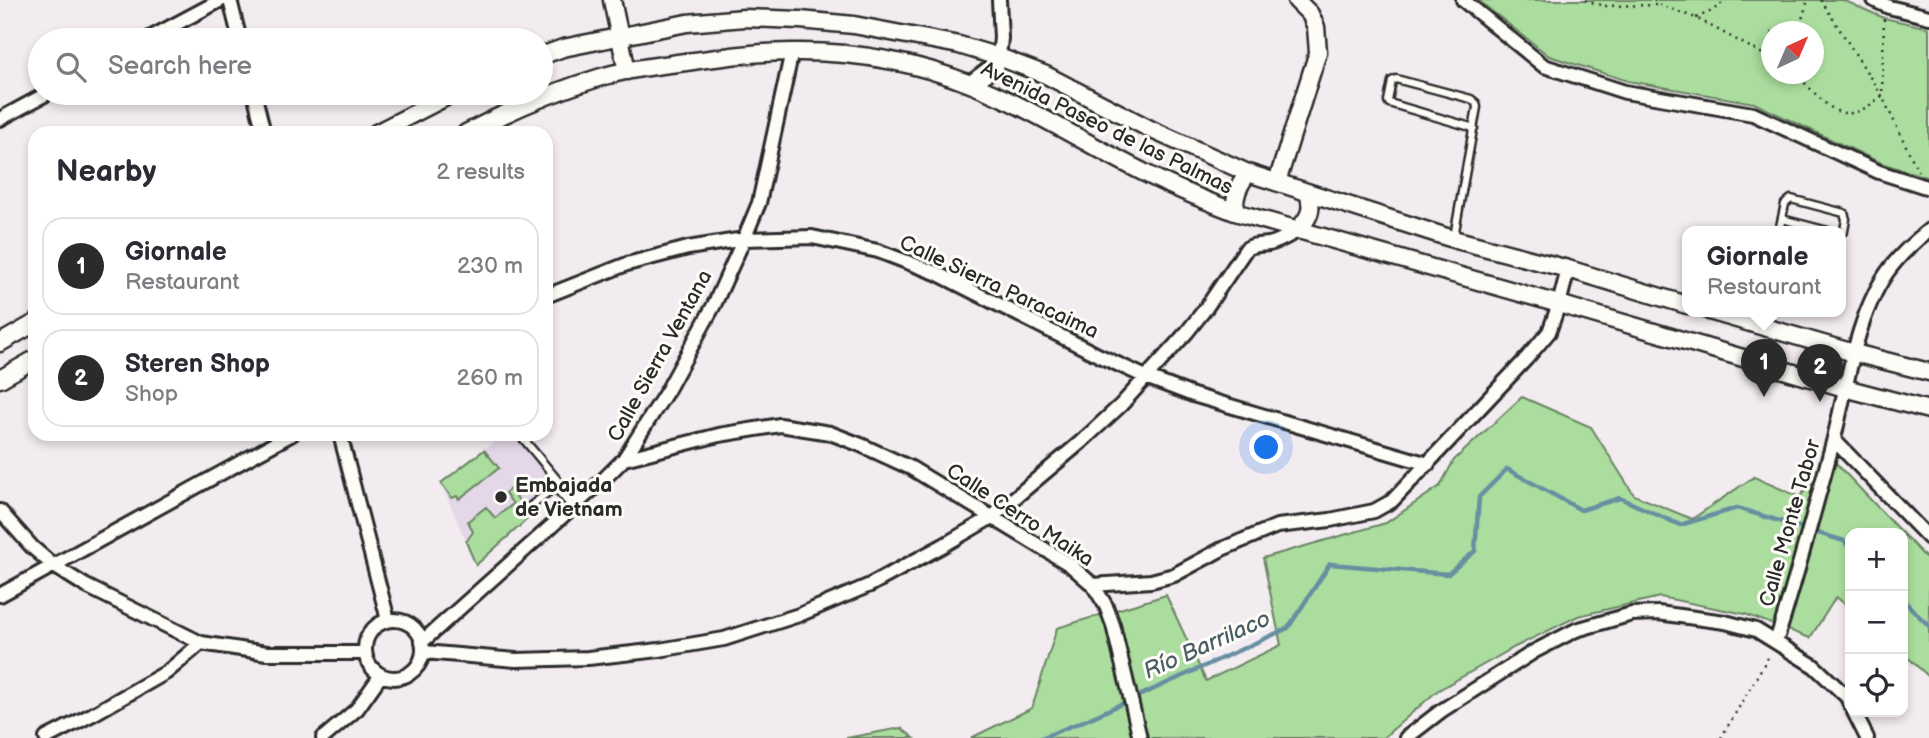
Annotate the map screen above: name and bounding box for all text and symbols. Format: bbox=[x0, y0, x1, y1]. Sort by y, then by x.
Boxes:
north arrow bbox=[1761, 21, 1824, 84]
search box bbox=[28, 28, 553, 105]
icon: search bbox=[52, 48, 90, 86]
text: Search here bbox=[108, 51, 252, 82]
street label: Avenida Paseo de las Palmas bbox=[977, 56, 1237, 200]
text: Nearby bbox=[56, 154, 156, 190]
text: 2 results bbox=[436, 158, 525, 186]
popup bbox=[1682, 226, 1846, 317]
street label: Calle Sierra Paracaima bbox=[896, 230, 1102, 344]
text: Giornale bbox=[125, 237, 227, 268]
text: Giornale bbox=[1707, 242, 1808, 273]
text: 1 bbox=[76, 252, 86, 280]
text: 230 m bbox=[457, 252, 523, 280]
street label: Calle Sierra Ventana bbox=[602, 266, 718, 446]
text: Restaurant bbox=[125, 268, 239, 296]
text: Restaurant bbox=[1707, 273, 1821, 301]
pin: 1 bbox=[1741, 339, 1787, 397]
pin: 2 bbox=[1797, 344, 1843, 402]
text: Steren Shop bbox=[125, 349, 270, 380]
text: 2 bbox=[74, 364, 88, 392]
text: 260 m bbox=[457, 364, 523, 392]
text: Shop bbox=[125, 380, 178, 408]
your location bbox=[1249, 430, 1283, 464]
street label: Calle Monte Tabor bbox=[1754, 436, 1826, 610]
street label: Calle Cerro Maika bbox=[942, 458, 1098, 572]
place label: Embajada de Vietnam bbox=[515, 473, 623, 522]
marker: Embajada de Vietnam bbox=[493, 489, 509, 505]
map controls bbox=[1845, 528, 1908, 717]
button: + bbox=[1845, 528, 1908, 591]
button: − bbox=[1845, 591, 1908, 654]
water label: Río Barrilaco bbox=[1139, 605, 1275, 685]
button: locate bbox=[1845, 654, 1908, 717]

